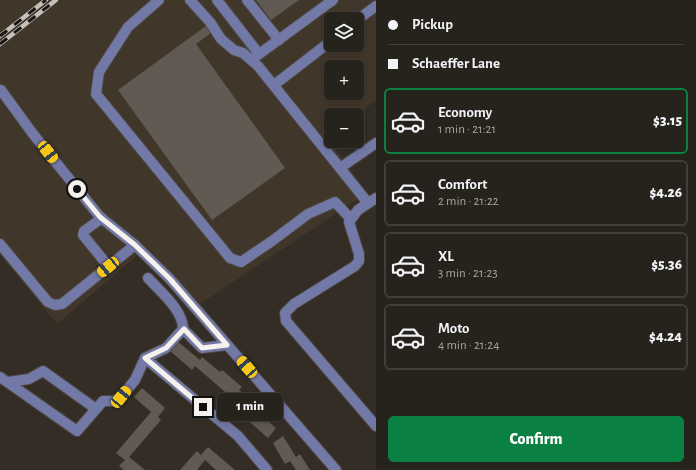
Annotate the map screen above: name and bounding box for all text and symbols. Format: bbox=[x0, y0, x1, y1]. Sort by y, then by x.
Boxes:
map controls bbox=[324, 12, 364, 148]
button: layers bbox=[324, 12, 364, 52]
text: Pickup bbox=[412, 17, 453, 32]
text: Schaeffer Lane bbox=[412, 56, 500, 71]
button: + bbox=[324, 60, 364, 100]
icon: car bbox=[390, 103, 426, 139]
text: Economy bbox=[438, 105, 492, 120]
button: − bbox=[324, 108, 364, 148]
text: $3.15 bbox=[653, 113, 682, 128]
text: 1 min · 21:21 bbox=[438, 123, 496, 136]
car bbox=[36, 139, 60, 165]
icon: car bbox=[390, 175, 426, 211]
text: Comfort bbox=[438, 177, 487, 192]
route start bbox=[68, 180, 86, 198]
text: $4.26 bbox=[649, 185, 682, 200]
text: 2 min · 21:22 bbox=[438, 195, 499, 208]
icon: car bbox=[390, 247, 426, 283]
text: XL bbox=[438, 249, 454, 264]
car bbox=[95, 255, 121, 279]
text: $5.36 bbox=[651, 257, 682, 272]
text: 3 min · 21:23 bbox=[438, 267, 498, 280]
icon: car bbox=[390, 319, 426, 355]
text: Moto bbox=[438, 321, 470, 336]
text: $4.24 bbox=[649, 329, 682, 344]
text: 4 min · 21:24 bbox=[438, 339, 499, 352]
car bbox=[235, 354, 259, 380]
car bbox=[109, 384, 133, 410]
callout: 1 min bbox=[217, 393, 283, 421]
route end bbox=[194, 398, 212, 416]
text: 1 min bbox=[236, 400, 264, 413]
button: Confirm bbox=[388, 416, 684, 462]

